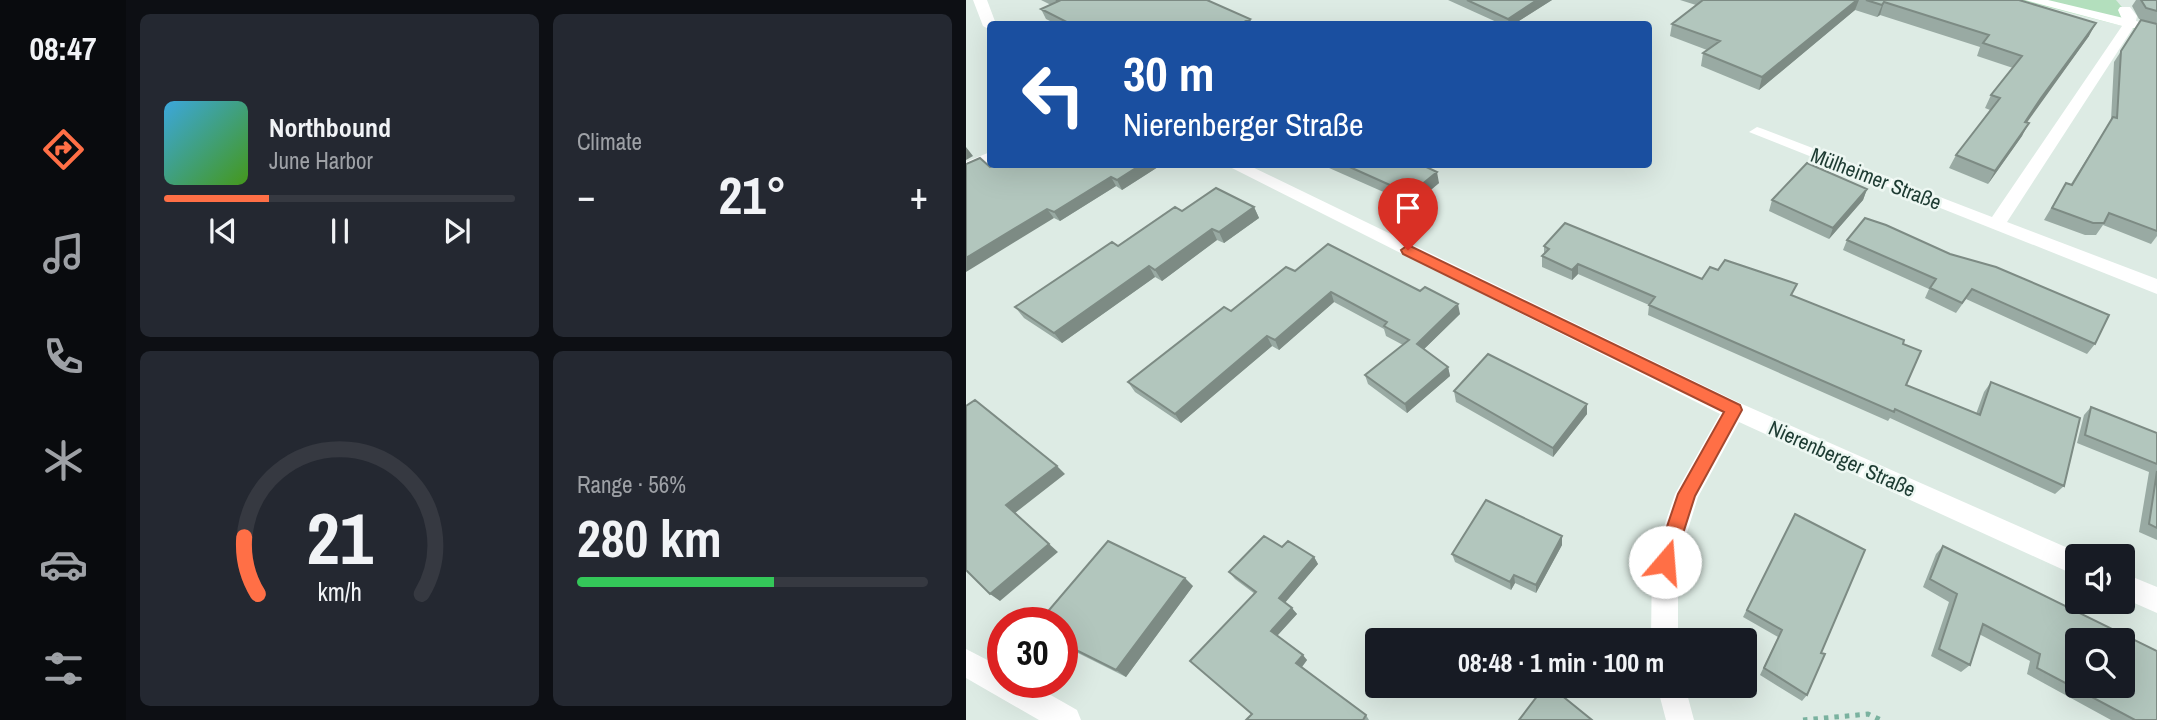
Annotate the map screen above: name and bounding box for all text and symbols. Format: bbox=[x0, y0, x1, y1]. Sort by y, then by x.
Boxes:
text: 08:47 bbox=[29, 27, 97, 70]
text: 30 m bbox=[1123, 40, 1215, 106]
icon: left bbox=[1008, 49, 1099, 140]
text: Nierenberger Straße bbox=[1123, 103, 1364, 146]
text: Northbound bbox=[269, 110, 391, 145]
icon: directions bbox=[39, 125, 88, 174]
text: Climate bbox=[577, 126, 642, 157]
street label: Mülheimer Straße bbox=[1807, 140, 1946, 217]
text: June Harbor bbox=[269, 145, 373, 176]
text: 21° bbox=[718, 160, 787, 230]
text: − bbox=[577, 170, 595, 221]
text: + bbox=[910, 170, 928, 221]
pin bbox=[1378, 178, 1438, 250]
icon: arrive bbox=[1389, 189, 1427, 227]
icon: previous bbox=[204, 212, 242, 250]
icon: pause bbox=[321, 212, 359, 250]
icon: next bbox=[438, 212, 476, 250]
icon: music bbox=[39, 229, 88, 278]
icon: phone bbox=[39, 332, 88, 381]
street label: Nierenberger Straße bbox=[1764, 413, 1920, 504]
icon: climate bbox=[39, 436, 88, 485]
text: Range · 56% bbox=[577, 469, 686, 500]
text: 21 bbox=[306, 490, 373, 588]
text: 280 km bbox=[577, 503, 722, 573]
position arrow bbox=[1628, 525, 1702, 599]
icon: car bbox=[39, 540, 88, 589]
map controls bbox=[2065, 544, 2135, 698]
button: sound bbox=[2065, 544, 2135, 614]
text: km/h bbox=[317, 575, 362, 609]
speed limit sign: 30 bbox=[987, 607, 1078, 698]
button: search bbox=[2065, 628, 2135, 698]
icon: filters bbox=[39, 644, 88, 693]
text: 08:48 · 1 min · 100 m bbox=[1458, 645, 1664, 680]

